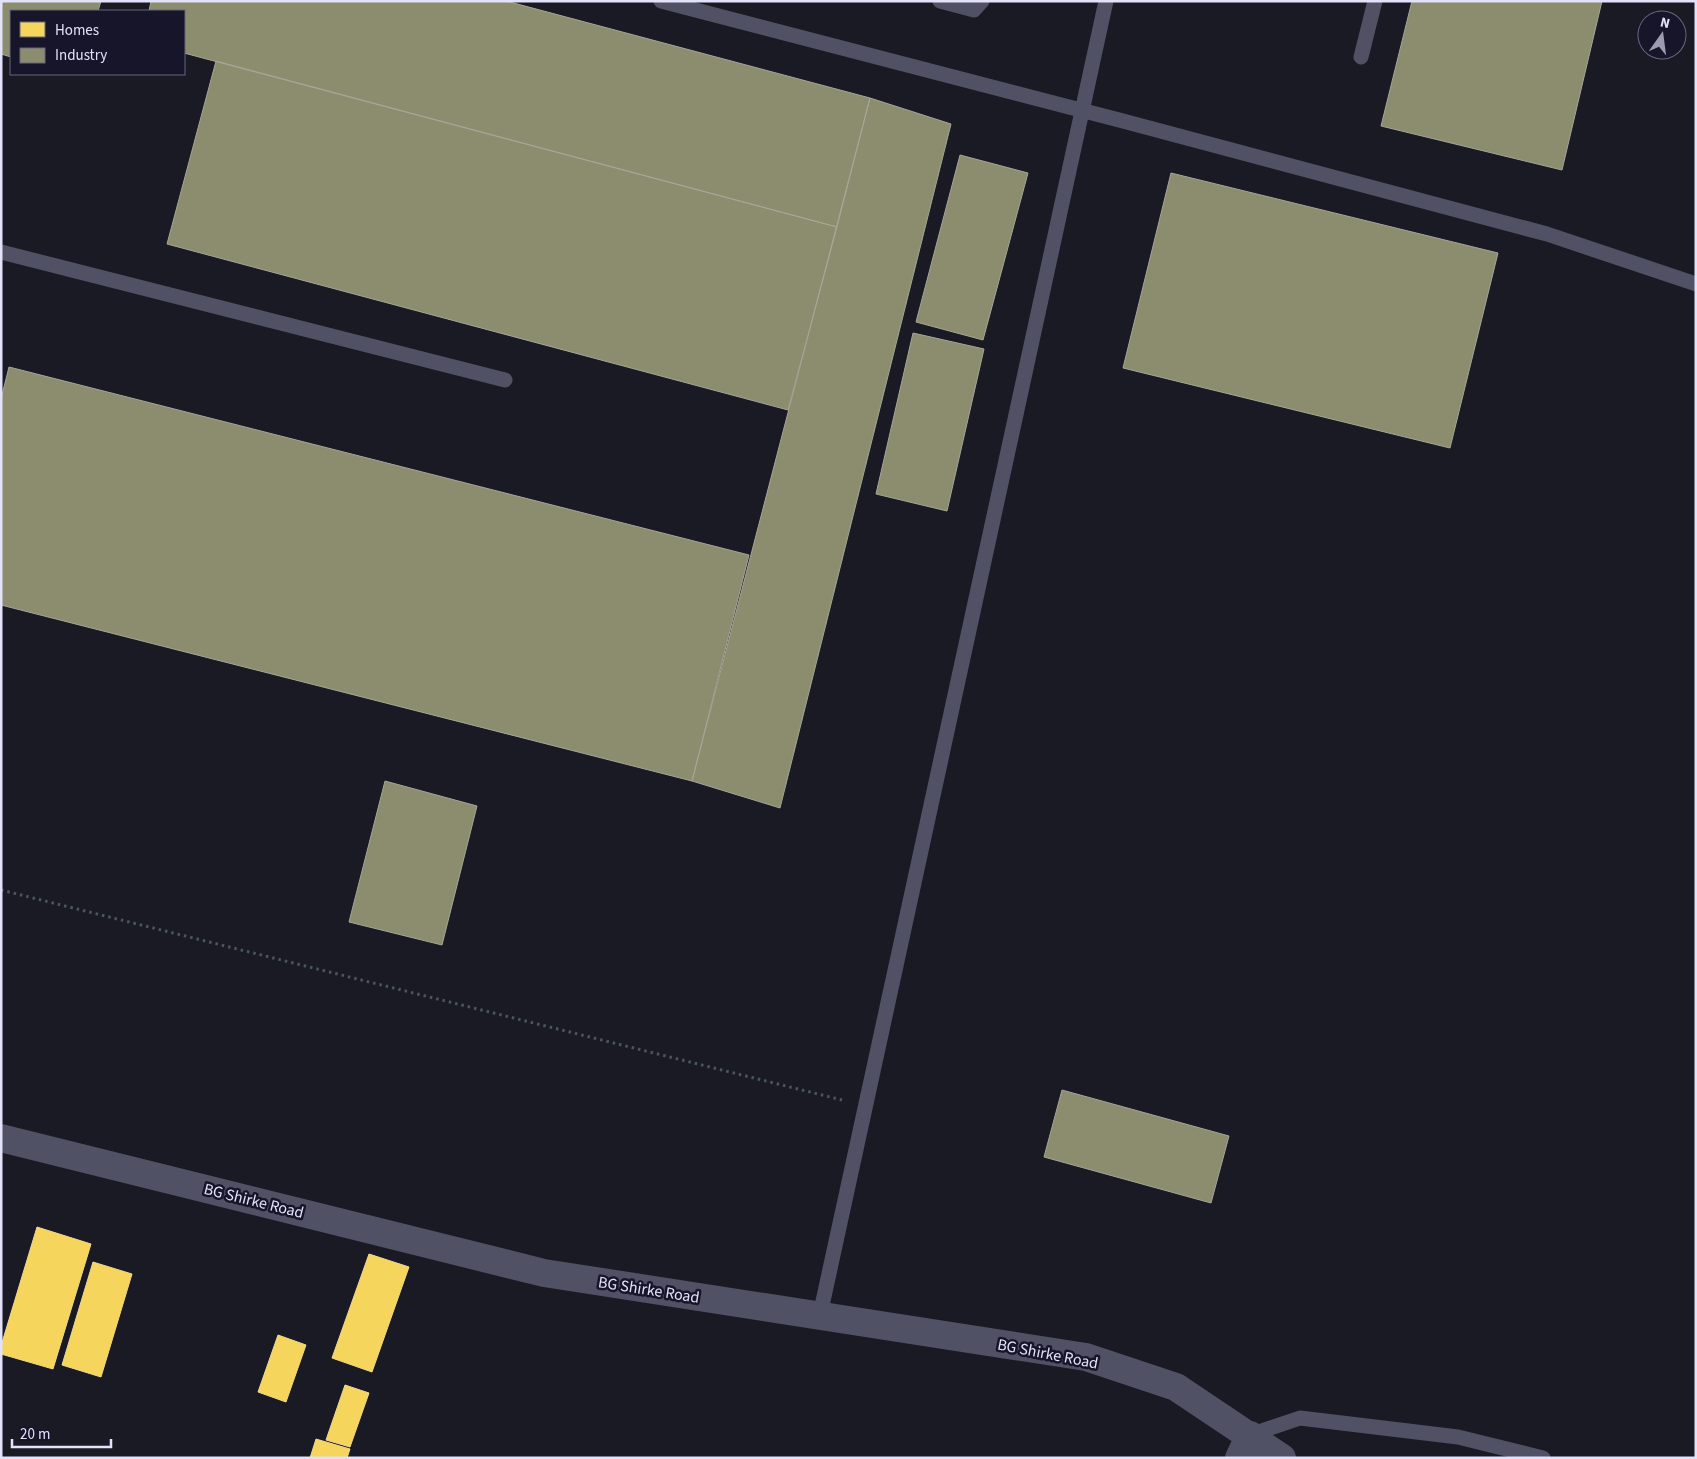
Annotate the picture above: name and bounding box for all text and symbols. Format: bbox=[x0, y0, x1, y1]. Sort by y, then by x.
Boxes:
legend bbox=[10, 10, 185, 75]
north arrow bbox=[1637, 10, 1687, 60]
text: N bbox=[1658, 13, 1672, 34]
text: Homes bbox=[55, 20, 99, 41]
text: Industry bbox=[55, 45, 107, 66]
street label: BG Shirke Road bbox=[201, 1178, 306, 1224]
street label: BG Shirke Road bbox=[597, 1271, 701, 1309]
street label: BG Shirke Road bbox=[995, 1333, 1100, 1375]
scale bar bbox=[12, 1416, 111, 1448]
text: 20 m bbox=[20, 1424, 50, 1445]

